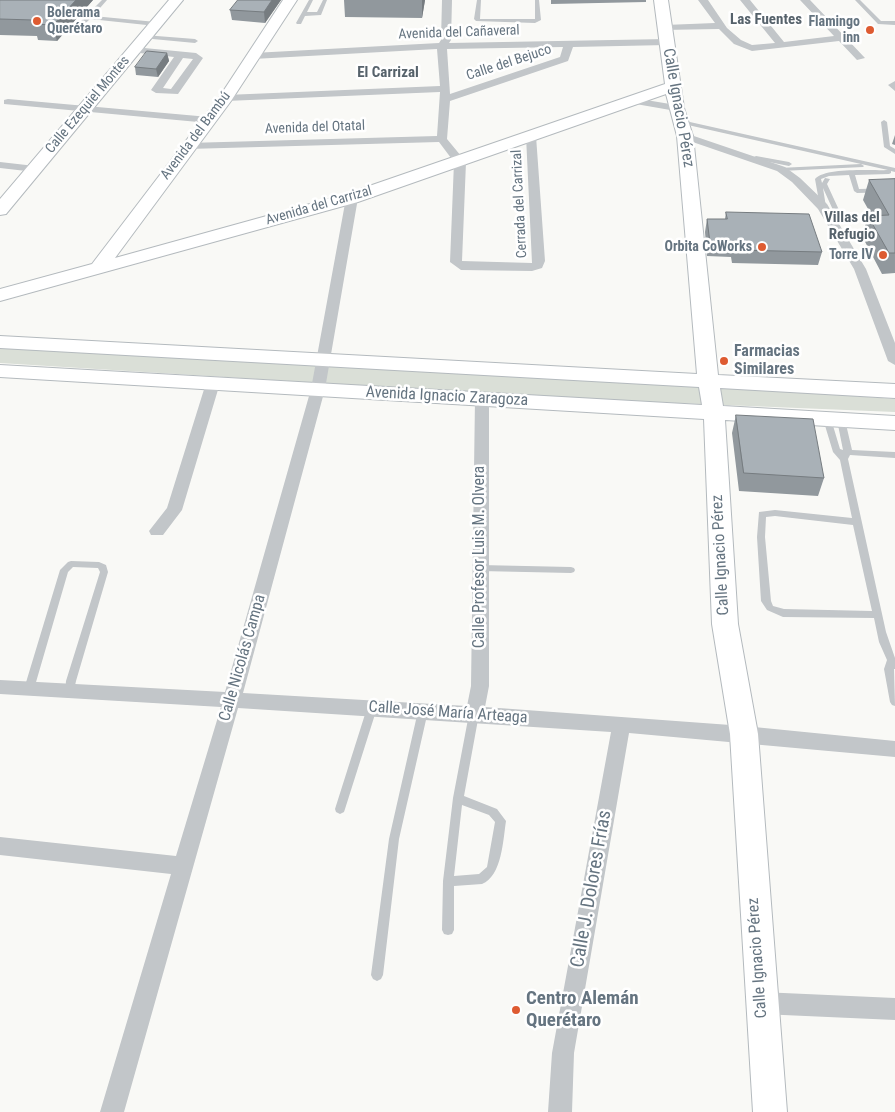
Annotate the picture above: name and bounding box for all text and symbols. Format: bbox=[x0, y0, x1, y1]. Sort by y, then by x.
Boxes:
place label: Bolerama Querétaro bbox=[47, 5, 102, 38]
district label: Las Fuentes bbox=[730, 11, 802, 29]
place label: Flamingo inn bbox=[808, 14, 860, 46]
marker: Bolerama Querétaro bbox=[31, 15, 43, 27]
street label: Avenida del Cañaveral bbox=[398, 22, 520, 44]
marker: Flamingo inn bbox=[864, 24, 876, 36]
street label: Calle del Bejuco bbox=[464, 41, 554, 85]
street label: Calle Ignacio Pérez bbox=[658, 47, 698, 169]
street label: Calle Ezequiel Montes bbox=[42, 53, 134, 157]
district label: El Carrizal bbox=[357, 64, 419, 82]
street label: Avenida del Bambú bbox=[158, 89, 234, 183]
street label: Avenida del Otatal bbox=[265, 118, 365, 138]
street label: Cerrada del Carrizal bbox=[509, 149, 531, 259]
street label: Avenida del Carrizal bbox=[264, 183, 374, 229]
district label: Villas del Refugio bbox=[824, 209, 880, 244]
place label: Orbita CoWorks bbox=[664, 239, 752, 255]
marker: Orbita CoWorks bbox=[756, 241, 768, 253]
place label: Torre IV bbox=[829, 247, 873, 263]
marker: Torre IV bbox=[877, 249, 889, 261]
place label: Farmacias Similares bbox=[734, 342, 800, 380]
marker: Farmacias Similares bbox=[718, 355, 730, 367]
street label: Avenida Ignacio Zaragoza bbox=[365, 383, 529, 411]
street label: Calle Profesor Luis M. Olvera bbox=[470, 466, 490, 648]
street label: Calle Ignacio Pérez bbox=[708, 494, 734, 616]
street label: Calle Nicolás Campa bbox=[216, 592, 270, 724]
street label: Calle José María Arteaga bbox=[368, 698, 528, 728]
street label: Calle J. Dolores Frías bbox=[567, 809, 617, 969]
street label: Calle Ignacio Pérez bbox=[744, 897, 772, 1019]
place label: Centro Alemán Querétaro bbox=[526, 988, 639, 1032]
marker: Centro Alemán Querétaro bbox=[510, 1004, 522, 1016]

